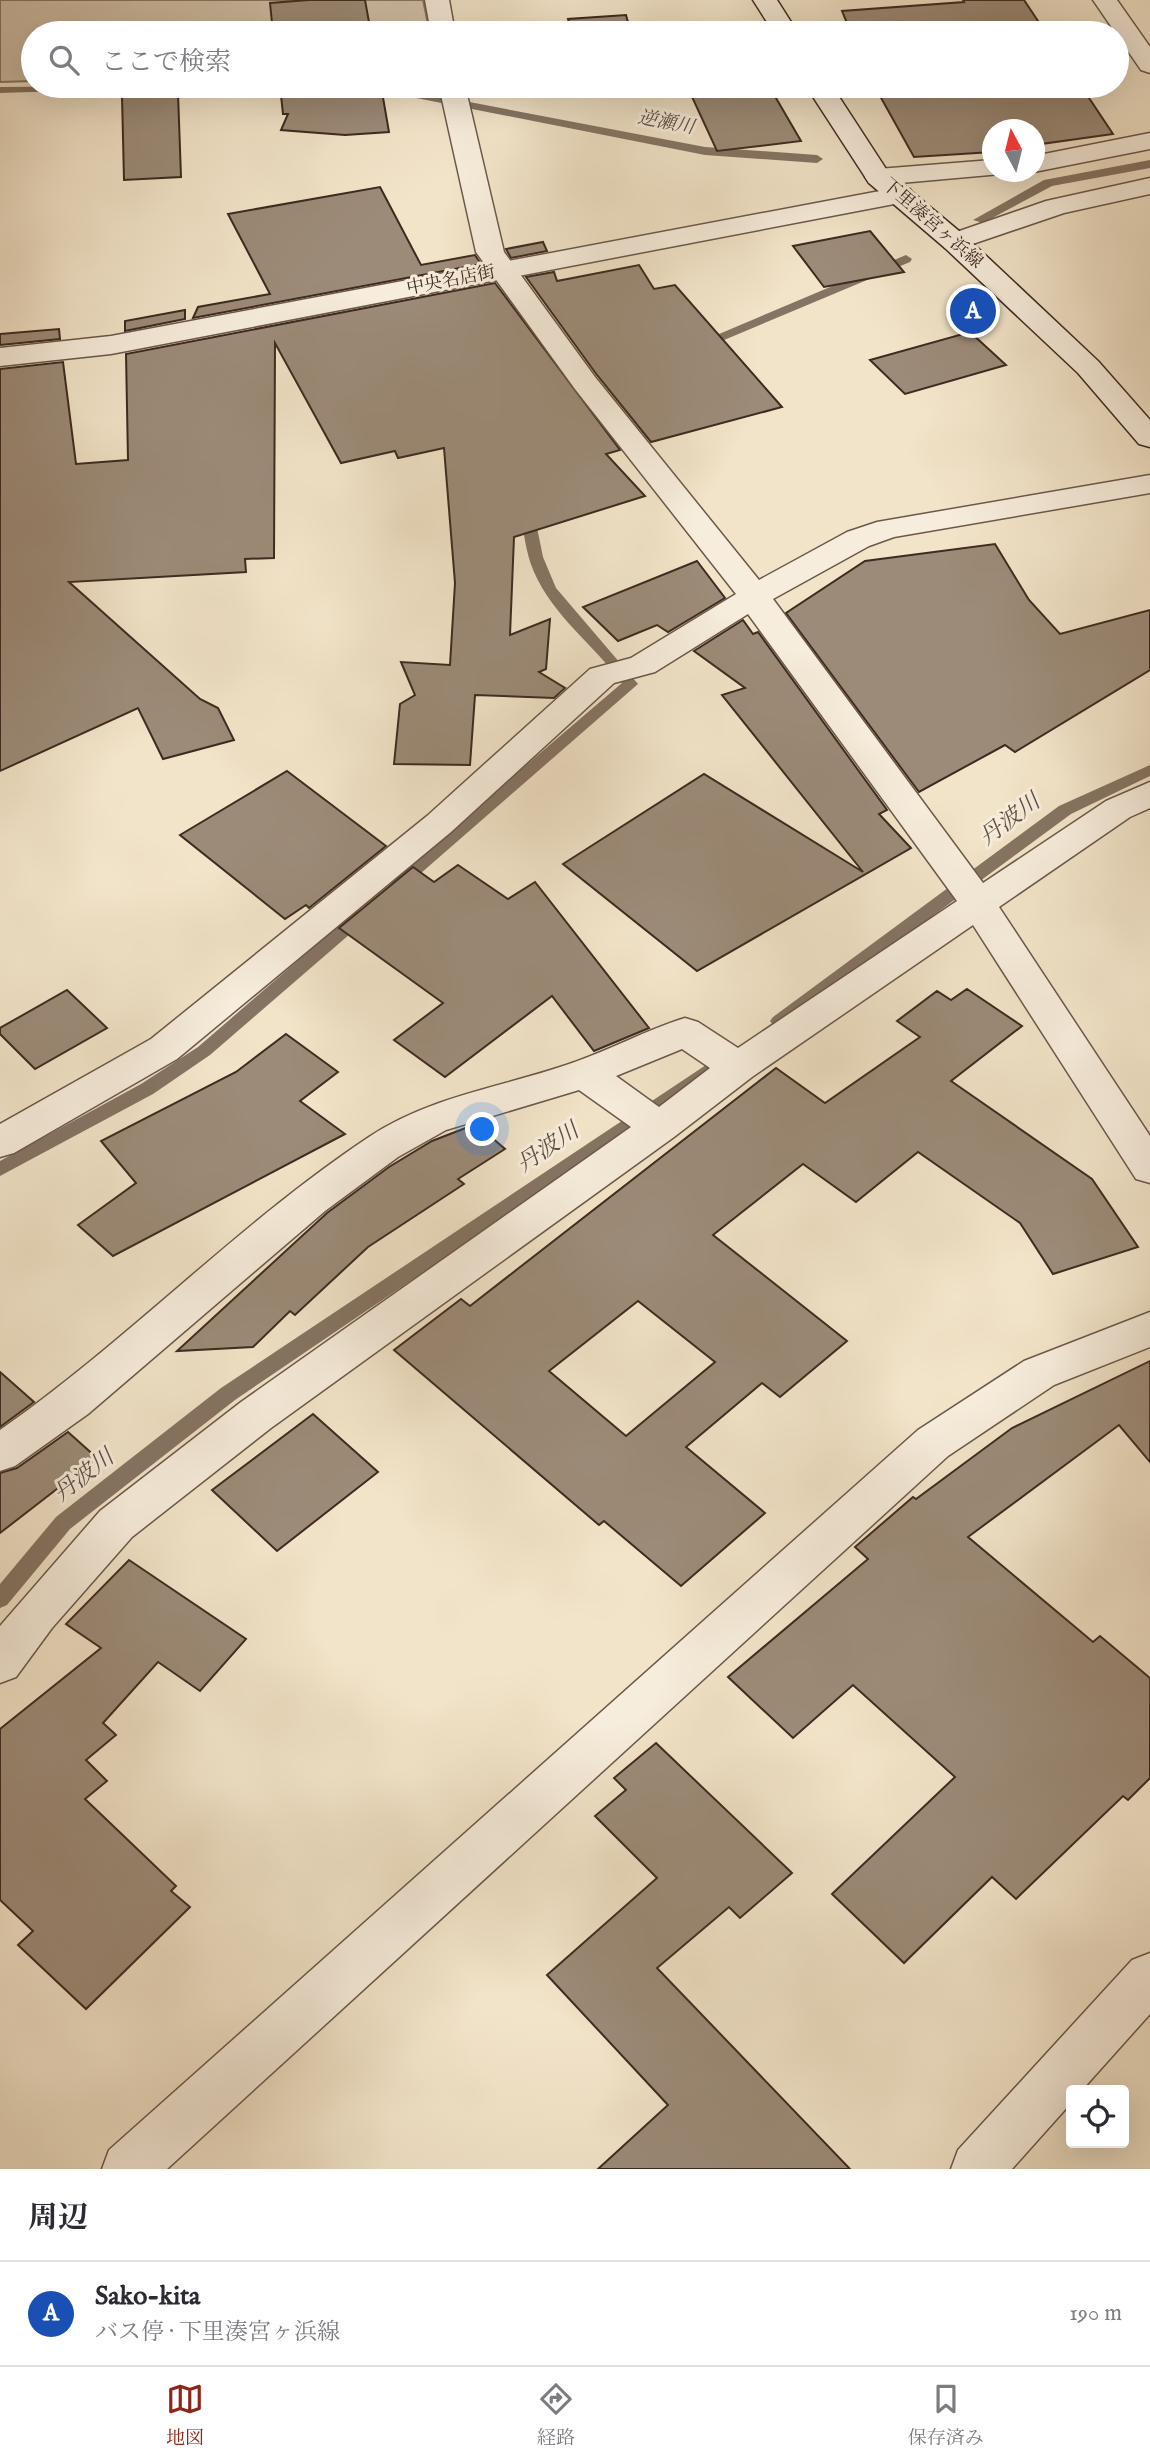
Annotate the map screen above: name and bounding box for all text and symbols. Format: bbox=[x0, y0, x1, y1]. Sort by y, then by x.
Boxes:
search box bbox=[21, 21, 1129, 98]
icon: search bbox=[45, 41, 83, 79]
text: ここで検索 bbox=[101, 46, 231, 79]
water label: 逆瀬川 bbox=[636, 106, 698, 141]
north arrow bbox=[982, 119, 1045, 182]
street label: 下里湊宮ヶ浜線 bbox=[877, 174, 987, 274]
street label: 中央名店街 bbox=[405, 261, 497, 301]
pin: A bbox=[950, 285, 996, 337]
water label: 丹波川 bbox=[974, 786, 1049, 852]
your location bbox=[465, 1112, 499, 1146]
water label: 丹波川 bbox=[511, 1115, 587, 1179]
water label: 丹波川 bbox=[48, 1441, 122, 1509]
map controls bbox=[1066, 2085, 1129, 2148]
button: locate bbox=[1066, 2085, 1129, 2148]
text: 周辺 bbox=[28, 2200, 88, 2238]
text: Sako-kita bbox=[95, 2280, 200, 2313]
text: A bbox=[43, 2299, 59, 2328]
text: 190 m bbox=[1069, 2299, 1122, 2328]
text: バス停 · 下里湊宮ヶ浜線 bbox=[95, 2318, 340, 2347]
tab: 地図 bbox=[166, 2380, 204, 2451]
tab: 経路 bbox=[537, 2380, 575, 2451]
tab: 保存済み bbox=[908, 2380, 984, 2451]

